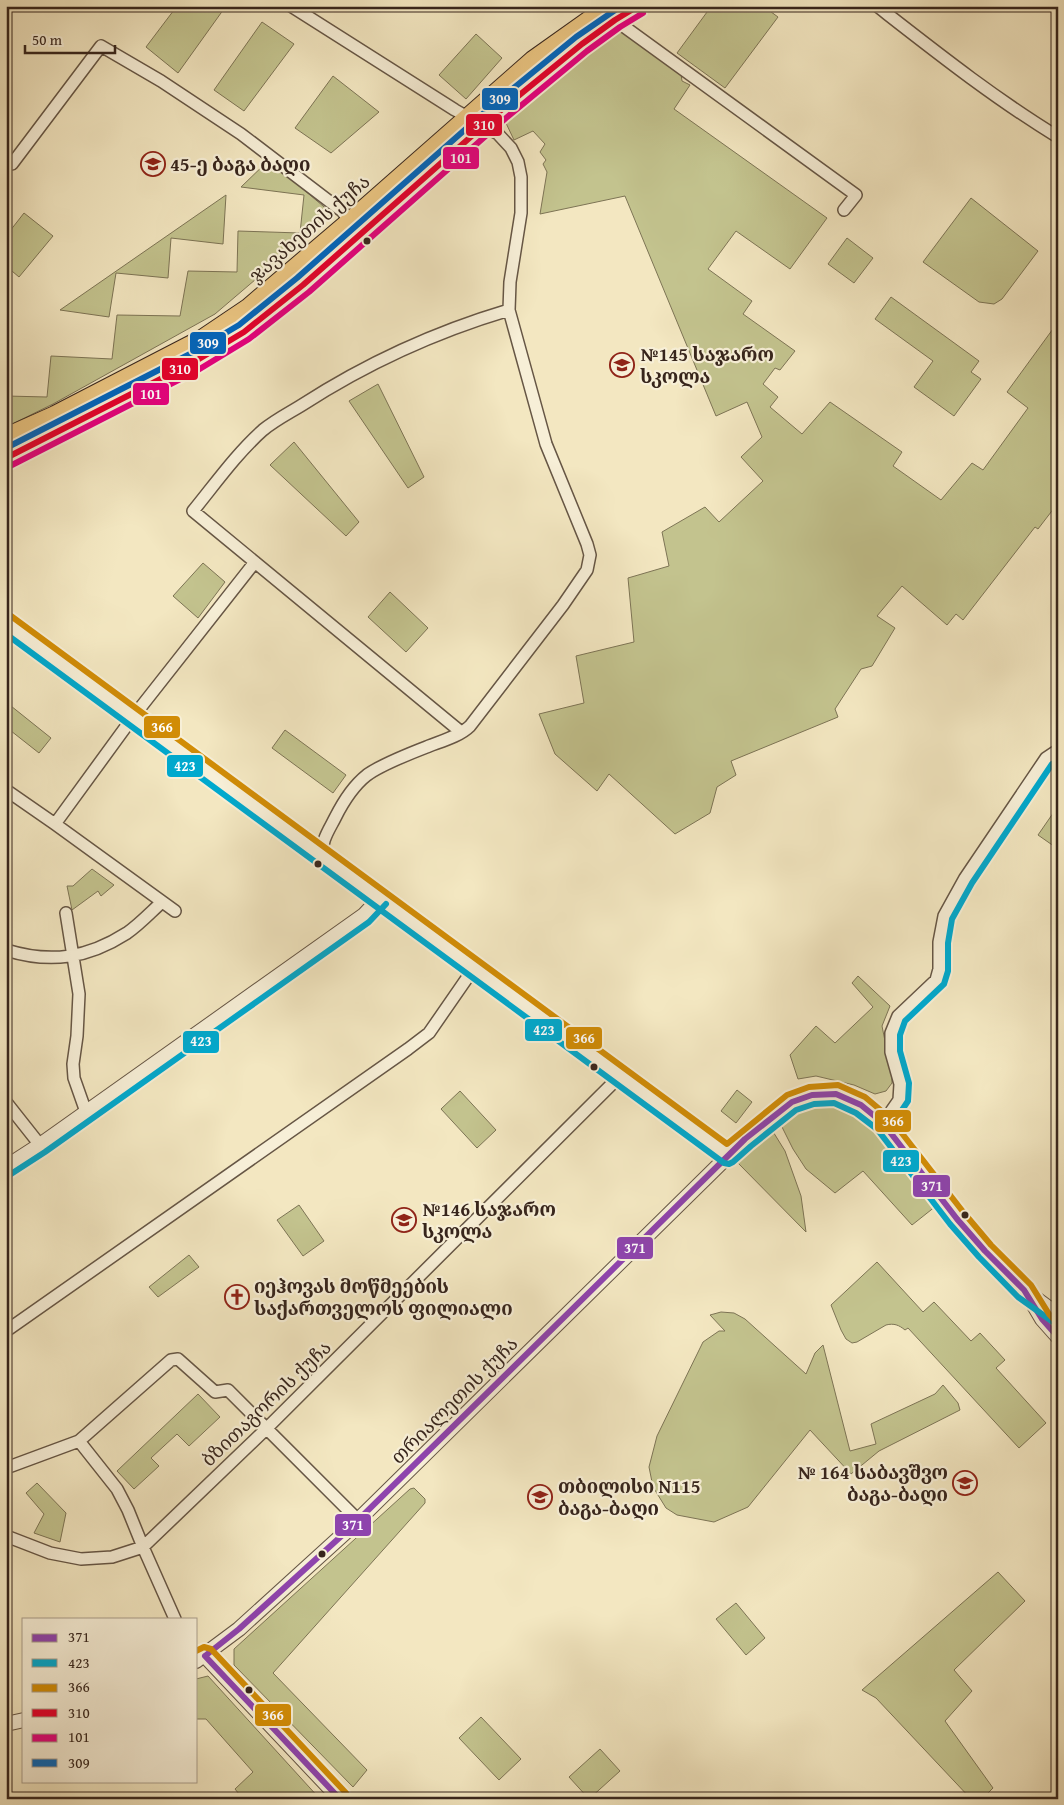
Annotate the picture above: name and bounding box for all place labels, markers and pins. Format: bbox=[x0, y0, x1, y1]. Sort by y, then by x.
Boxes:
place label: 45-ე ბაგა ბაღი bbox=[170, 150, 310, 178]
school or university icon: 45-ე ბაგა ბაღი bbox=[140, 151, 166, 177]
unlabelled marker bbox=[362, 236, 372, 246]
place label: №145 საჯარო სკოლა bbox=[640, 340, 774, 390]
school or university icon: №145 საჯარო სკოლა bbox=[609, 352, 635, 378]
unlabelled marker bbox=[313, 859, 323, 869]
unlabelled marker bbox=[589, 1062, 599, 1072]
place label: №146 საჯარო სკოლა bbox=[422, 1195, 556, 1245]
school or university icon: №146 საჯარო სკოლა bbox=[391, 1207, 417, 1233]
unlabelled marker bbox=[960, 1210, 970, 1220]
place label: იეჰოვას მოწმეების საქართველოს ფილიალი bbox=[254, 1272, 513, 1322]
church icon: იეჰოვას მოწმეების საქართველოს ფილიალი bbox=[224, 1284, 250, 1310]
place label: № 164 საბავშვო ბაგა-ბაღი bbox=[797, 1458, 948, 1508]
school or university icon: № 164 საბავშვო ბაგა-ბაღი bbox=[952, 1470, 978, 1496]
place label: თბილისი N115 ბაგა-ბაღი bbox=[558, 1472, 701, 1522]
school or university icon: თბილისი N115 ბაგა-ბაღი bbox=[527, 1484, 553, 1510]
unlabelled marker bbox=[317, 1549, 327, 1559]
unlabelled marker bbox=[244, 1685, 254, 1695]

